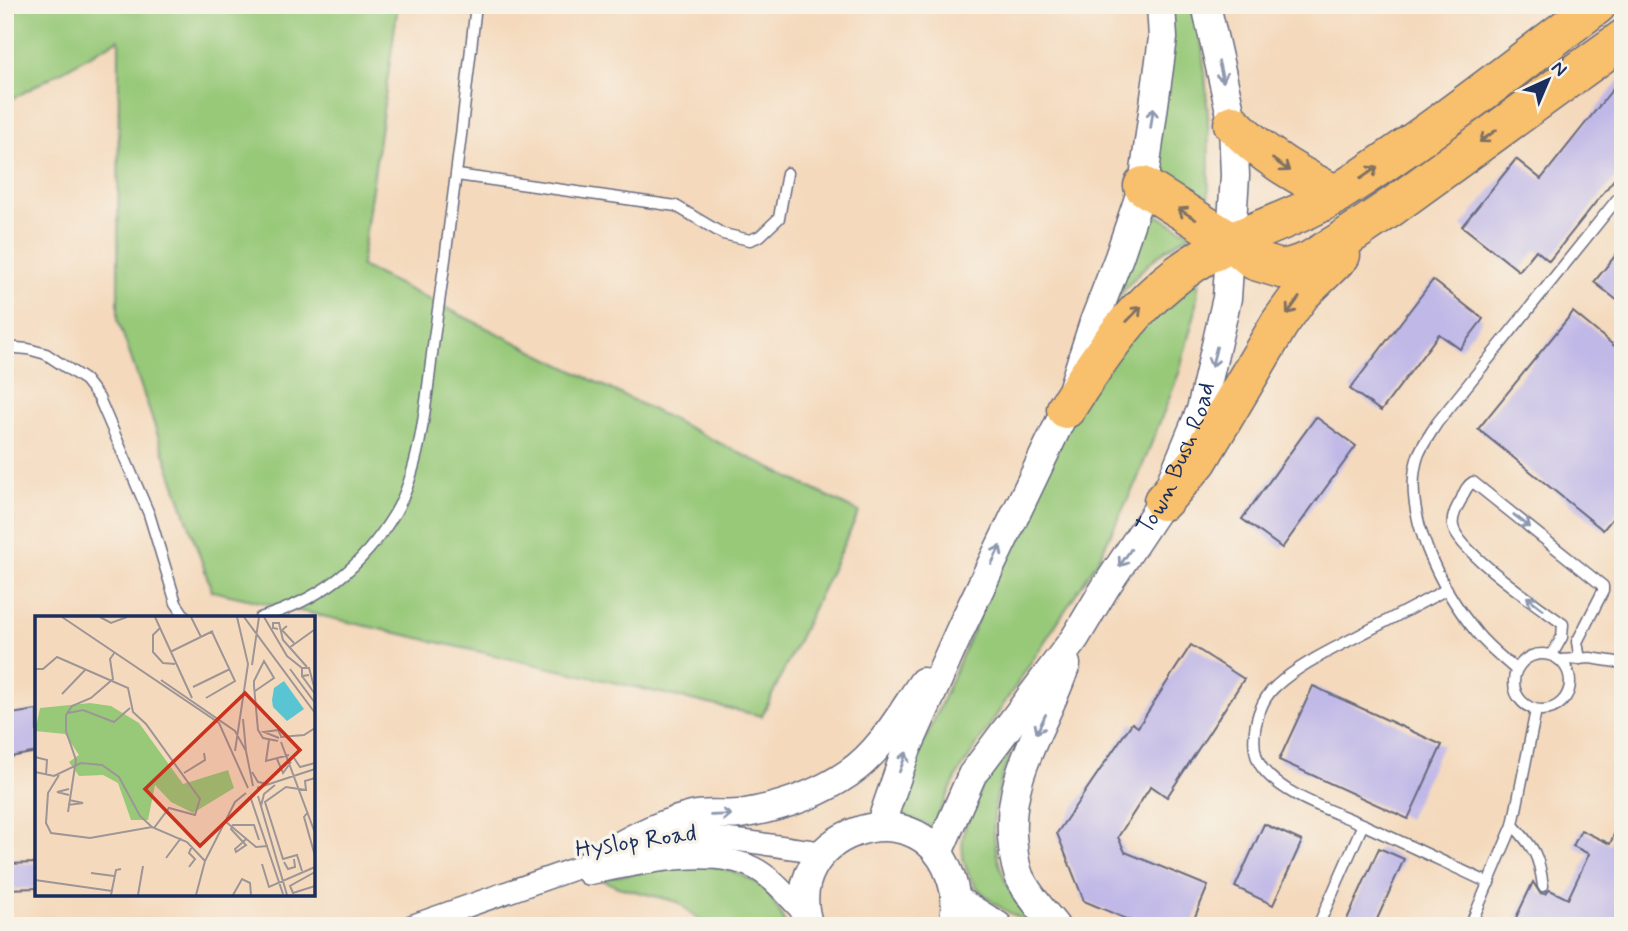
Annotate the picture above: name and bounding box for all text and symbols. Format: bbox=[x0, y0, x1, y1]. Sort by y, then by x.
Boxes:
north arrow bbox=[1512, 46, 1582, 116]
text: N bbox=[1546, 55, 1572, 82]
one-way arrow bbox=[1214, 60, 1228, 83]
one-way arrow bbox=[1146, 107, 1159, 130]
one-way arrow bbox=[1479, 129, 1498, 144]
one-way arrow bbox=[1271, 157, 1290, 172]
one-way arrow bbox=[1359, 165, 1378, 180]
one-way arrow bbox=[1178, 206, 1198, 220]
one-way arrow bbox=[1286, 296, 1301, 315]
one-way arrow bbox=[1125, 305, 1142, 322]
one-way arrow bbox=[1207, 346, 1220, 368]
street label: Town Bush Road bbox=[1130, 379, 1222, 540]
one-way arrow bbox=[1512, 514, 1531, 529]
one-way arrow bbox=[990, 545, 1003, 566]
one-way arrow bbox=[1118, 548, 1132, 567]
one-way arrow bbox=[1527, 595, 1545, 610]
inset map bbox=[35, 616, 315, 896]
one-way arrow bbox=[1034, 713, 1048, 734]
one-way arrow bbox=[897, 752, 910, 774]
one-way arrow bbox=[709, 808, 732, 821]
street label: Hyslop Road bbox=[573, 818, 699, 866]

